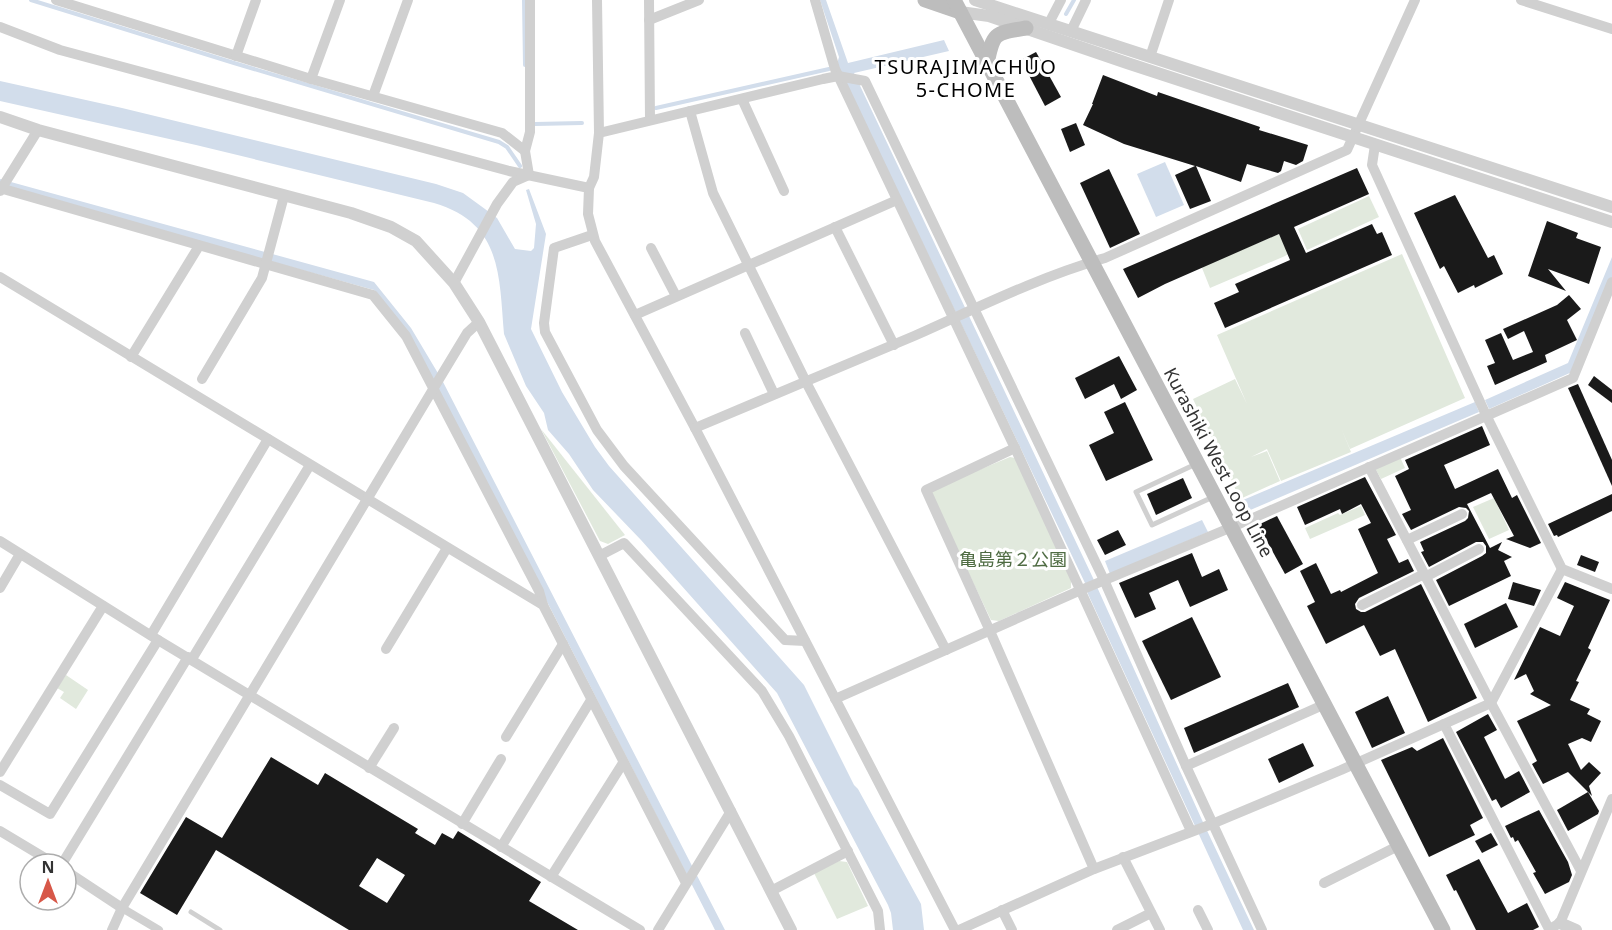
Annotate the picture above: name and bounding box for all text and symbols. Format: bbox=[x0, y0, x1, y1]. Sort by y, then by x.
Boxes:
district label: TSURAJIMACHUO 5-CHOME bbox=[875, 53, 1057, 103]
street label: Kurashiki West Loop Line bbox=[1159, 363, 1279, 561]
park label: 亀島第２公園 bbox=[959, 547, 1067, 571]
north arrow bbox=[18, 852, 78, 912]
text: N bbox=[41, 856, 55, 878]

